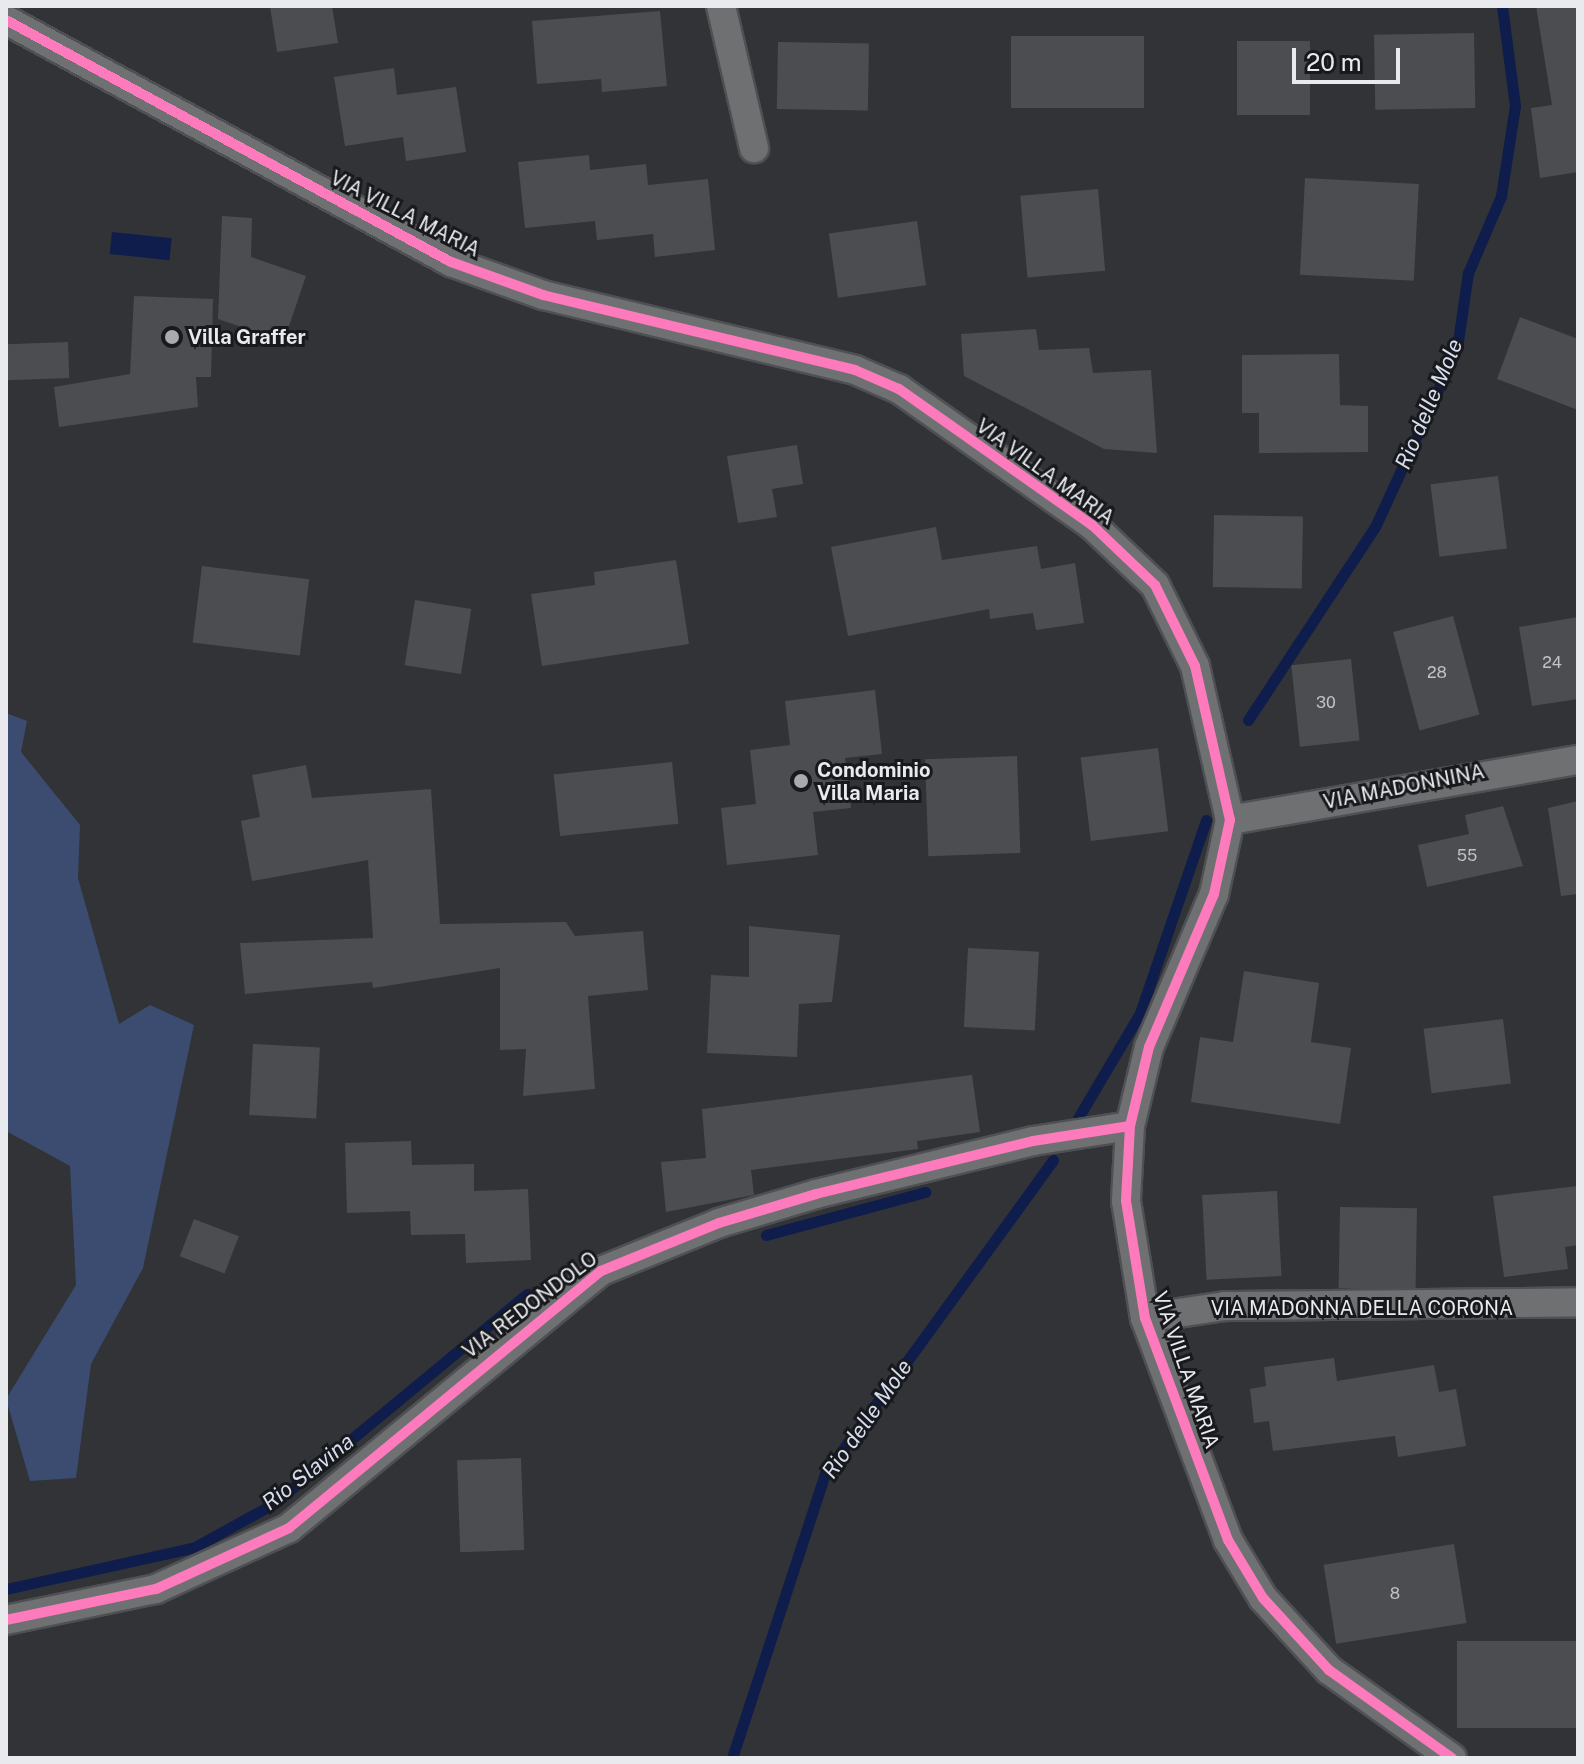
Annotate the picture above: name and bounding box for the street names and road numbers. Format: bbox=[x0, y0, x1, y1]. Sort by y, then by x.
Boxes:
street label: VIA VILLA MARIA bbox=[326, 166, 484, 262]
street label: VIA VILLA MARIA bbox=[971, 414, 1119, 530]
street label: VIA MADONNINA bbox=[1321, 760, 1487, 814]
street label: VIA REDONDOLO bbox=[458, 1247, 602, 1363]
street label: VIA VILLA MARIA bbox=[1148, 1288, 1224, 1452]
street label: VIA MADONNA DELLA CORONA bbox=[1211, 1296, 1513, 1320]

